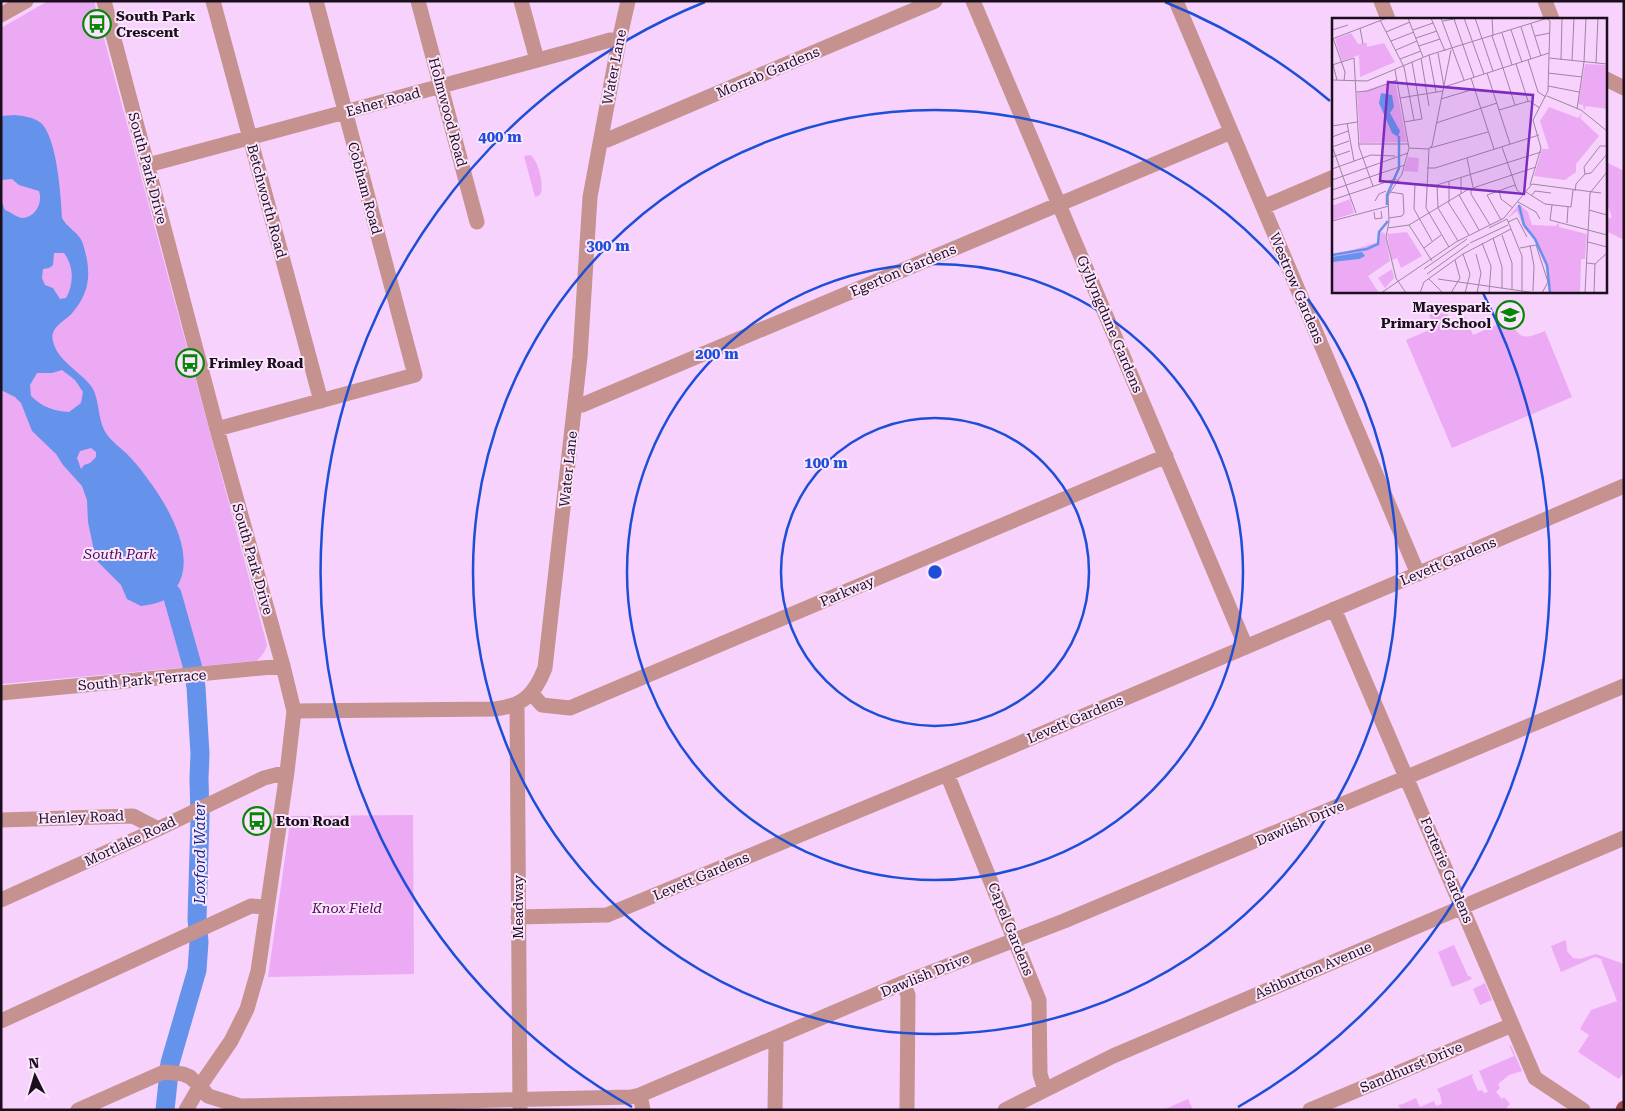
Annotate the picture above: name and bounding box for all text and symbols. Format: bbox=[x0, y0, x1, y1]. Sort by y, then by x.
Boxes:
place label: South Park Crescent bbox=[116, 8, 196, 40]
bus stop icon: South Park Crescent bbox=[82, 9, 112, 39]
inset map bbox=[1332, 18, 1608, 292]
street label: Water Lane bbox=[599, 28, 629, 106]
street label: Morrab Gardens bbox=[714, 43, 822, 101]
street label: Holmwood Road bbox=[426, 56, 470, 168]
street label: Esher Road bbox=[344, 84, 422, 120]
street label: South Park Drive bbox=[125, 110, 171, 226]
text: 400 m bbox=[478, 128, 522, 146]
street label: Cobham Road bbox=[345, 140, 385, 236]
street label: Betchworth Road bbox=[244, 142, 290, 260]
street label: Westrow Gardens bbox=[1266, 230, 1328, 346]
text: 300 m bbox=[586, 237, 630, 255]
street label: Egerton Gardens bbox=[848, 240, 959, 299]
street label: Gyllyngdune Gardens bbox=[1074, 253, 1146, 395]
place label: Mayespark Primary School bbox=[1381, 299, 1491, 331]
school or university icon: Mayespark Primary School bbox=[1495, 300, 1525, 330]
text: 200 m bbox=[695, 345, 739, 363]
bus stop icon: Frimley Road bbox=[175, 348, 205, 378]
place label: Frimley Road bbox=[209, 355, 304, 371]
street label: Water Lane bbox=[556, 430, 580, 508]
text: 100 m bbox=[804, 454, 848, 472]
street label: South Park Drive bbox=[229, 502, 277, 617]
street label: Levett Gardens bbox=[1398, 533, 1499, 588]
park label: South Park bbox=[83, 546, 157, 562]
centre of rings bbox=[926, 563, 944, 581]
street label: Parkway bbox=[817, 572, 877, 610]
street label: South Park Terrace bbox=[77, 666, 207, 694]
street label: Levett Gardens bbox=[1025, 691, 1126, 746]
street label: Dawlish Drive bbox=[1253, 797, 1347, 849]
water label: Loxford Water bbox=[191, 801, 209, 905]
bus stop icon: Eton Road bbox=[242, 806, 272, 836]
street label: Henley Road bbox=[38, 808, 124, 826]
street label: Mortlake Road bbox=[82, 813, 178, 869]
place label: Eton Road bbox=[276, 813, 350, 829]
street label: Forterie Gardens bbox=[1418, 815, 1477, 926]
street label: Levett Gardens bbox=[651, 848, 752, 903]
street label: Meadway bbox=[510, 874, 526, 939]
street label: Capel Gardens bbox=[985, 880, 1037, 978]
park label: Knox Field bbox=[311, 900, 382, 916]
street label: Ashburton Avenue bbox=[1252, 938, 1374, 1002]
street label: Dawlish Drive bbox=[878, 950, 972, 1000]
street label: Sandhurst Drive bbox=[1357, 1038, 1465, 1096]
north arrow bbox=[10, 1051, 60, 1101]
text: N bbox=[28, 1055, 40, 1071]

